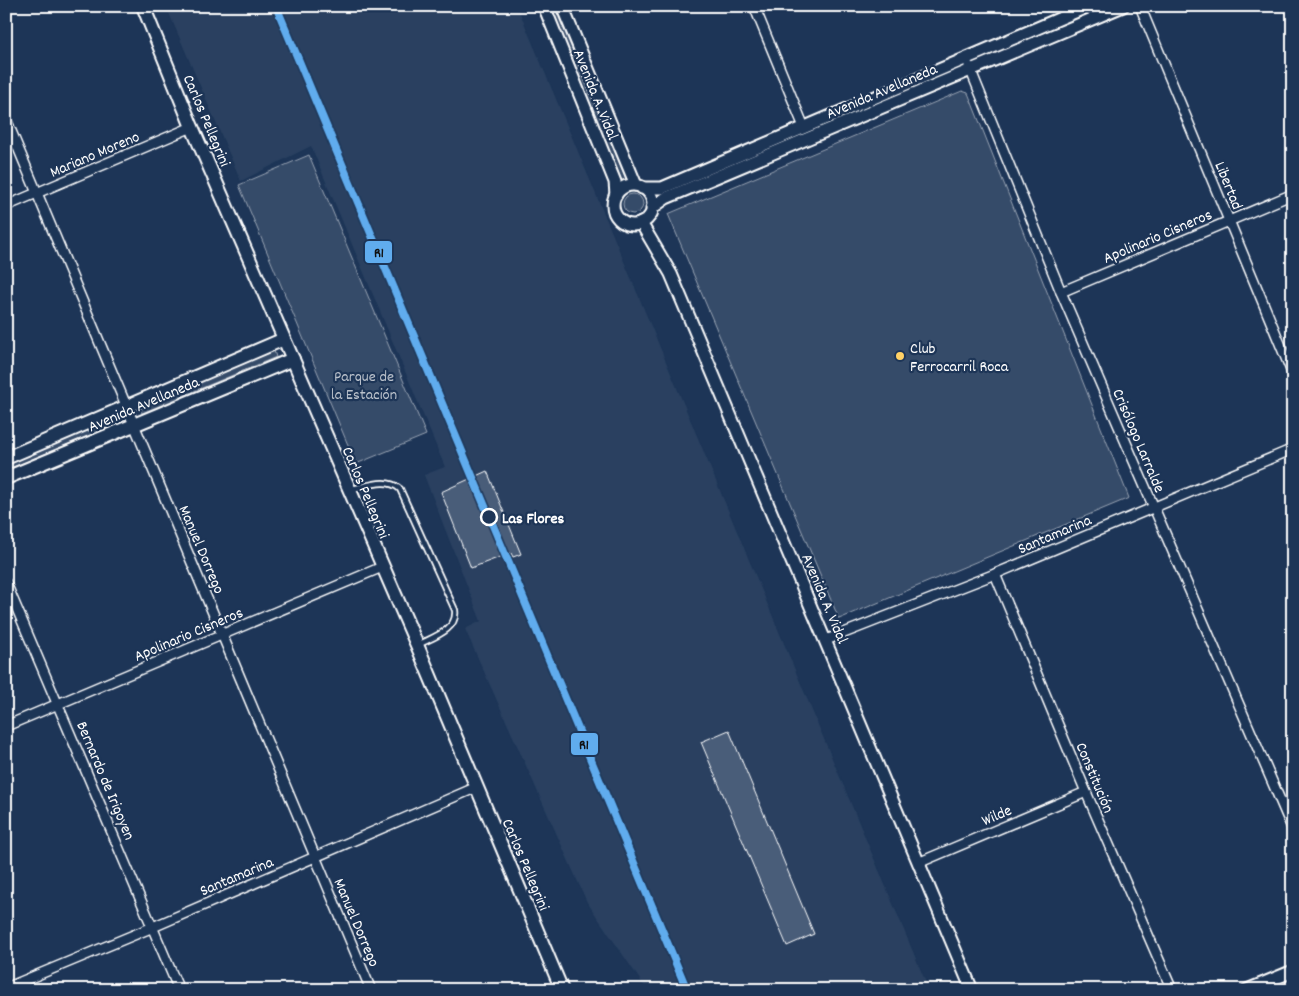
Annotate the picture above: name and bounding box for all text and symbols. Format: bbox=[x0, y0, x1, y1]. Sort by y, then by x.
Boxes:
street label: Avenida A. Vidal bbox=[566, 46, 623, 144]
street label: Avenida Avellaneda bbox=[823, 58, 941, 126]
street label: Carlos Pellegrini bbox=[176, 71, 235, 171]
street label: Mariano Moreno bbox=[47, 126, 143, 185]
street label: Libertad bbox=[1208, 158, 1248, 214]
street label: Apolinario Cisneros bbox=[1100, 204, 1216, 271]
line badge: R1 bbox=[364, 240, 393, 264]
text: R1 bbox=[374, 244, 384, 264]
place label: Club Ferrocarril Roca bbox=[910, 338, 1009, 379]
marker: Club Ferrocarril Roca bbox=[894, 350, 906, 362]
park label: Parque de la Estación bbox=[331, 366, 397, 407]
street label: Avenida Avellaneda bbox=[85, 371, 203, 439]
street label: Crisólogo Larralde bbox=[1105, 385, 1170, 497]
street label: Carlos Pellegrini bbox=[335, 443, 394, 543]
street label: Manuel Dorrego bbox=[172, 502, 230, 598]
marker: Las Flores bbox=[480, 508, 498, 526]
place label: Las Flores bbox=[502, 508, 564, 531]
street label: Santamarina bbox=[1015, 509, 1096, 561]
street label: Avenida A. Vidal bbox=[794, 550, 853, 648]
street label: Apolinario Cisneros bbox=[131, 602, 247, 669]
street label: Bernardo de Irigoyen bbox=[69, 718, 140, 844]
line badge: R1 bbox=[570, 732, 599, 756]
text: R1 bbox=[579, 736, 589, 756]
street label: Constitución bbox=[1069, 739, 1119, 817]
street label: Wilde bbox=[978, 800, 1015, 833]
street label: Carlos Pellegrini bbox=[495, 815, 554, 915]
street label: Santamarina bbox=[197, 851, 278, 903]
street label: Manuel Dorrego bbox=[327, 875, 385, 971]

